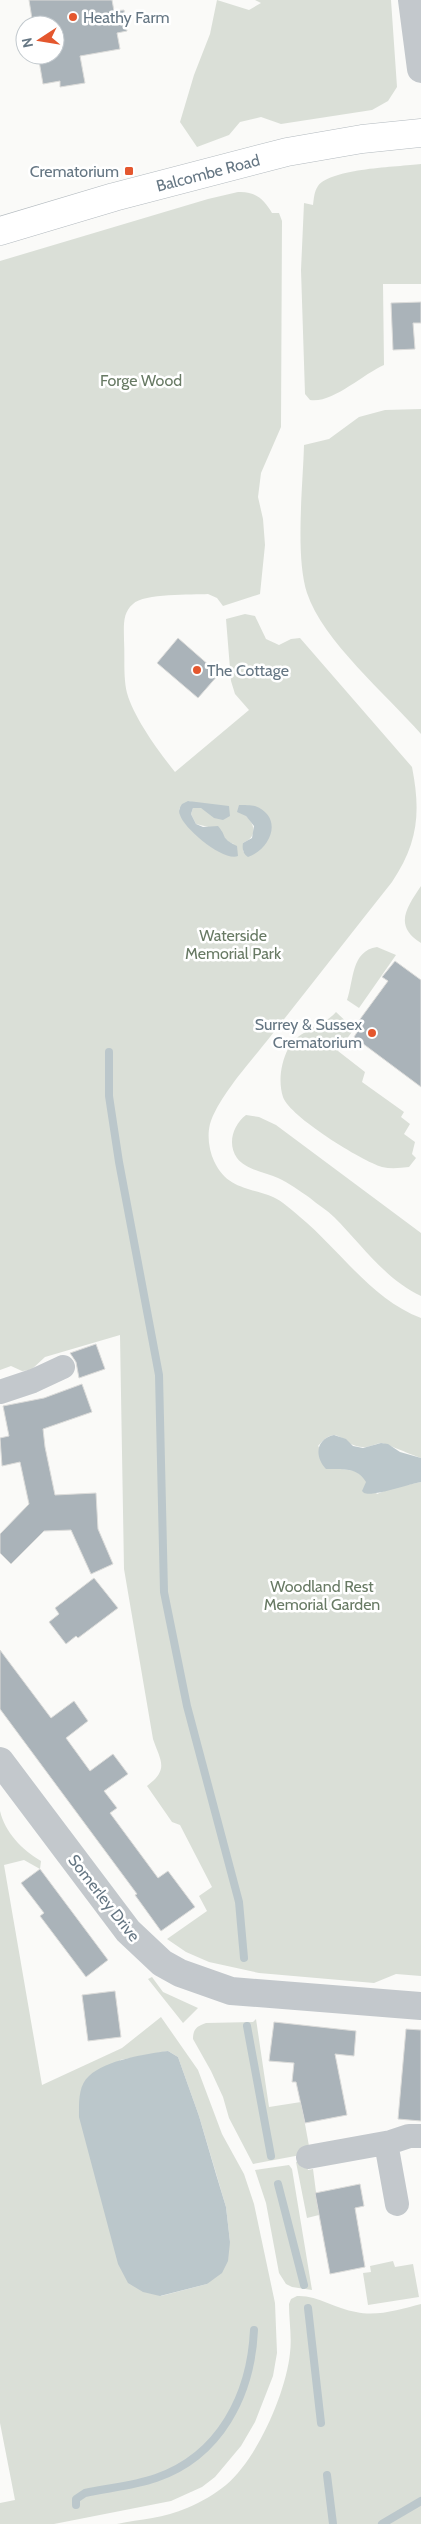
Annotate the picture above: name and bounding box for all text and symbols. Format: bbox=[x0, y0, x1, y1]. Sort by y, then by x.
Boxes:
place label: Heathy Farm bbox=[83, 8, 170, 27]
marker: Heathy Farm bbox=[67, 11, 79, 23]
north arrow bbox=[15, 15, 65, 65]
text: N bbox=[17, 36, 37, 49]
street label: Balcombe Road bbox=[154, 150, 262, 195]
place label: Crematorium bbox=[30, 162, 119, 181]
marker: Crematorium bbox=[123, 165, 135, 177]
park label: Forge Wood bbox=[100, 371, 182, 390]
place label: The Cottage bbox=[207, 661, 289, 680]
marker: The Cottage bbox=[191, 664, 203, 676]
park label: Waterside Memorial Park bbox=[185, 926, 282, 963]
place label: Surrey & Sussex Crematorium bbox=[255, 1015, 362, 1052]
marker: Surrey & Sussex Crematorium bbox=[366, 1027, 378, 1039]
park label: Woodland Rest Memorial Garden bbox=[264, 1577, 380, 1614]
street label: Somerley Drive bbox=[64, 1851, 144, 1945]

